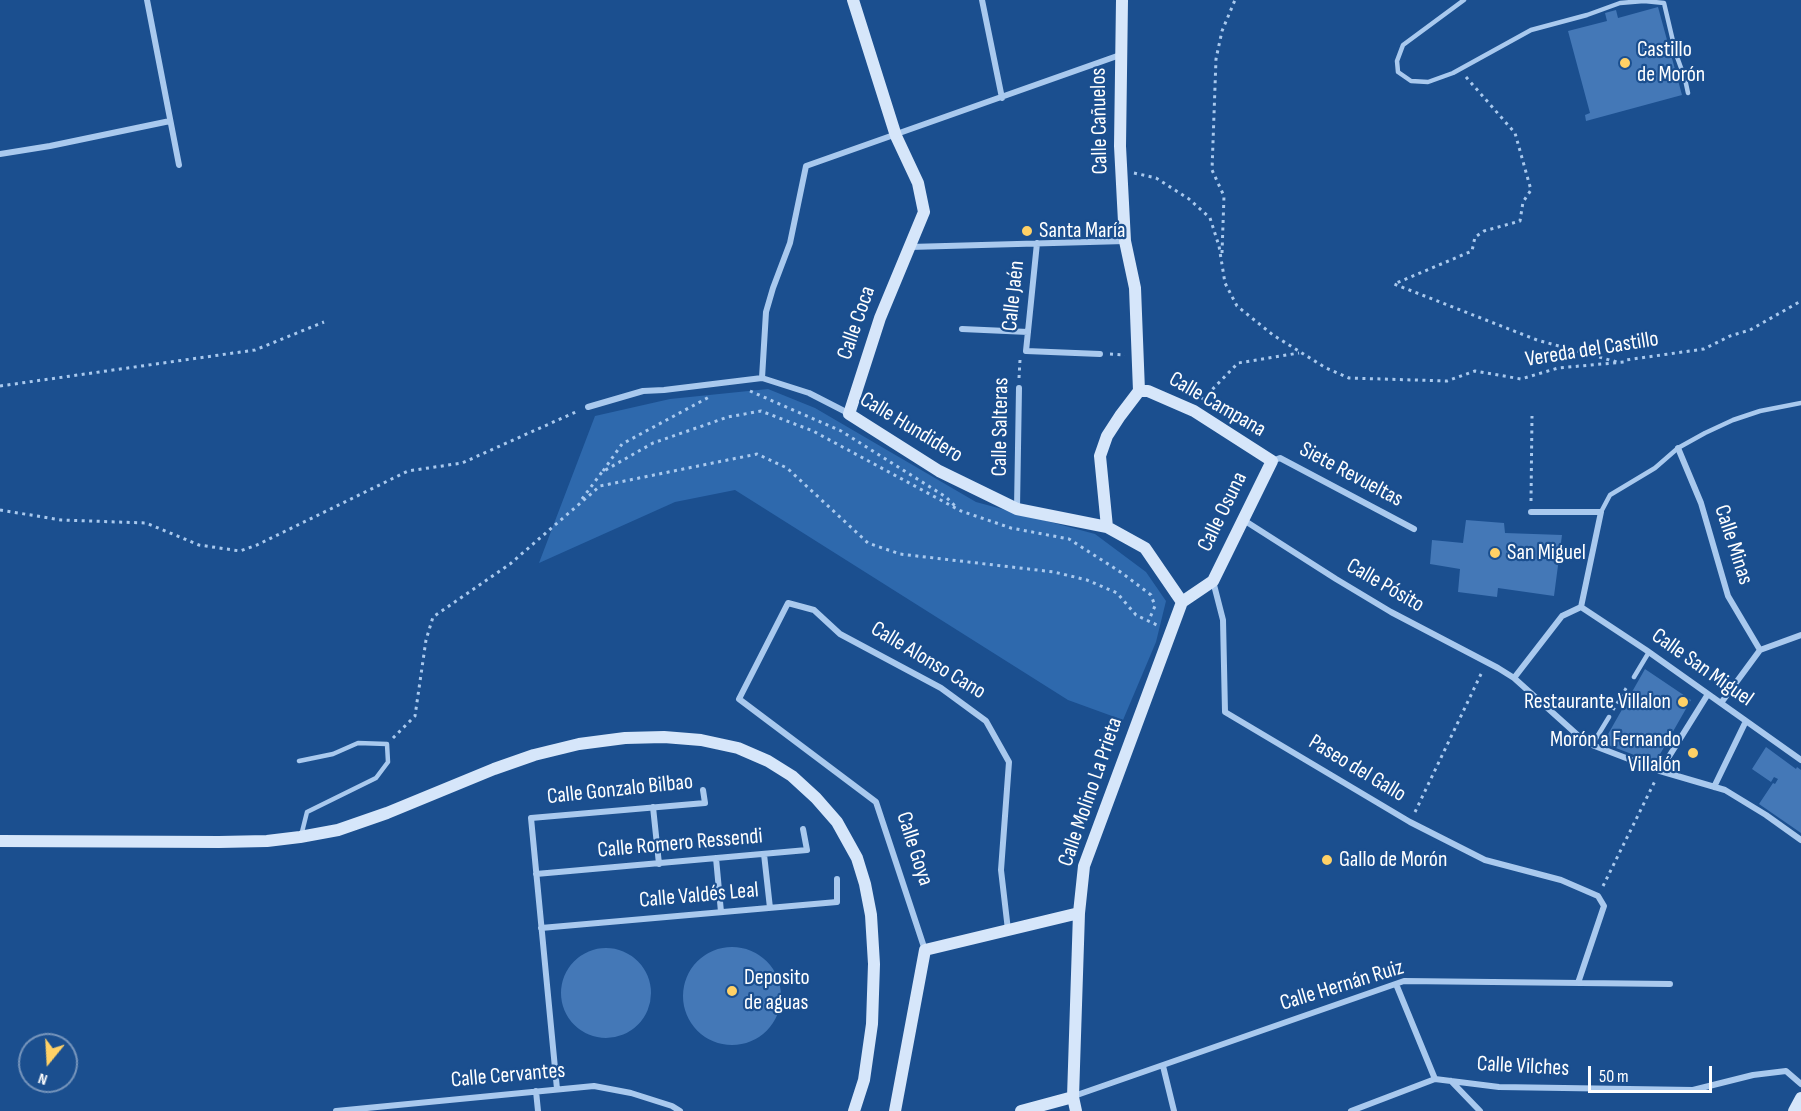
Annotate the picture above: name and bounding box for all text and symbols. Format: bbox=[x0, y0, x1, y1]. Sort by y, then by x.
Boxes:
place label: Castillo de Morón bbox=[1637, 37, 1705, 88]
marker: Castillo de Morón bbox=[1618, 56, 1632, 70]
street label: Calle Cañuelos bbox=[1086, 67, 1114, 175]
place label: Santa María bbox=[1039, 218, 1125, 244]
marker: Santa María bbox=[1020, 224, 1034, 238]
street label: Calle Jaén bbox=[997, 260, 1031, 332]
street label: Calle Coca bbox=[832, 283, 882, 363]
street label: Vereda del Castillo bbox=[1524, 326, 1660, 374]
street label: Calle Campana bbox=[1164, 367, 1270, 443]
street label: Calle Salteras bbox=[987, 377, 1015, 477]
street label: Calle Hundidero bbox=[855, 387, 967, 469]
street label: Siete Revueltas bbox=[1295, 437, 1407, 513]
street label: Calle Osuna bbox=[1192, 468, 1254, 556]
street label: Calle Minas bbox=[1708, 502, 1758, 588]
place label: San Miguel bbox=[1507, 540, 1586, 566]
marker: San Miguel bbox=[1488, 546, 1502, 560]
street label: Calle Pósito bbox=[1341, 553, 1429, 619]
street label: Calle Alonso Cano bbox=[866, 616, 990, 706]
street label: Calle San Miguel bbox=[1646, 623, 1758, 713]
place label: Restaurante Villalon bbox=[1524, 689, 1671, 715]
marker: Restaurante Villalon bbox=[1676, 695, 1690, 709]
street label: Calle Molino La Prieta bbox=[1053, 714, 1129, 870]
place label: Morón a Fernando Villalón bbox=[1550, 727, 1681, 778]
street label: Paseo del Gallo bbox=[1303, 730, 1411, 808]
marker: Morón a Fernando Villalón bbox=[1686, 746, 1700, 760]
street label: Calle Gonzalo Bilbao bbox=[546, 769, 694, 811]
street label: Calle Goya bbox=[890, 809, 938, 889]
street label: Calle Romero Ressendi bbox=[596, 824, 764, 864]
place label: Gallo de Morón bbox=[1339, 847, 1447, 873]
marker: Gallo de Morón bbox=[1320, 853, 1334, 867]
street label: Calle Valdés Leal bbox=[638, 878, 760, 914]
street label: Calle Hernán Ruiz bbox=[1277, 955, 1407, 1017]
place label: Deposito de aguas bbox=[744, 965, 810, 1016]
marker: Deposito de aguas bbox=[725, 984, 739, 998]
north arrow bbox=[18, 1033, 78, 1093]
street label: Calle Vilches bbox=[1476, 1051, 1570, 1083]
scale bar bbox=[1591, 1054, 1716, 1092]
street label: Calle Cervantes bbox=[450, 1058, 566, 1094]
text: 50 m bbox=[1599, 1066, 1629, 1087]
text: N bbox=[36, 1068, 50, 1089]

